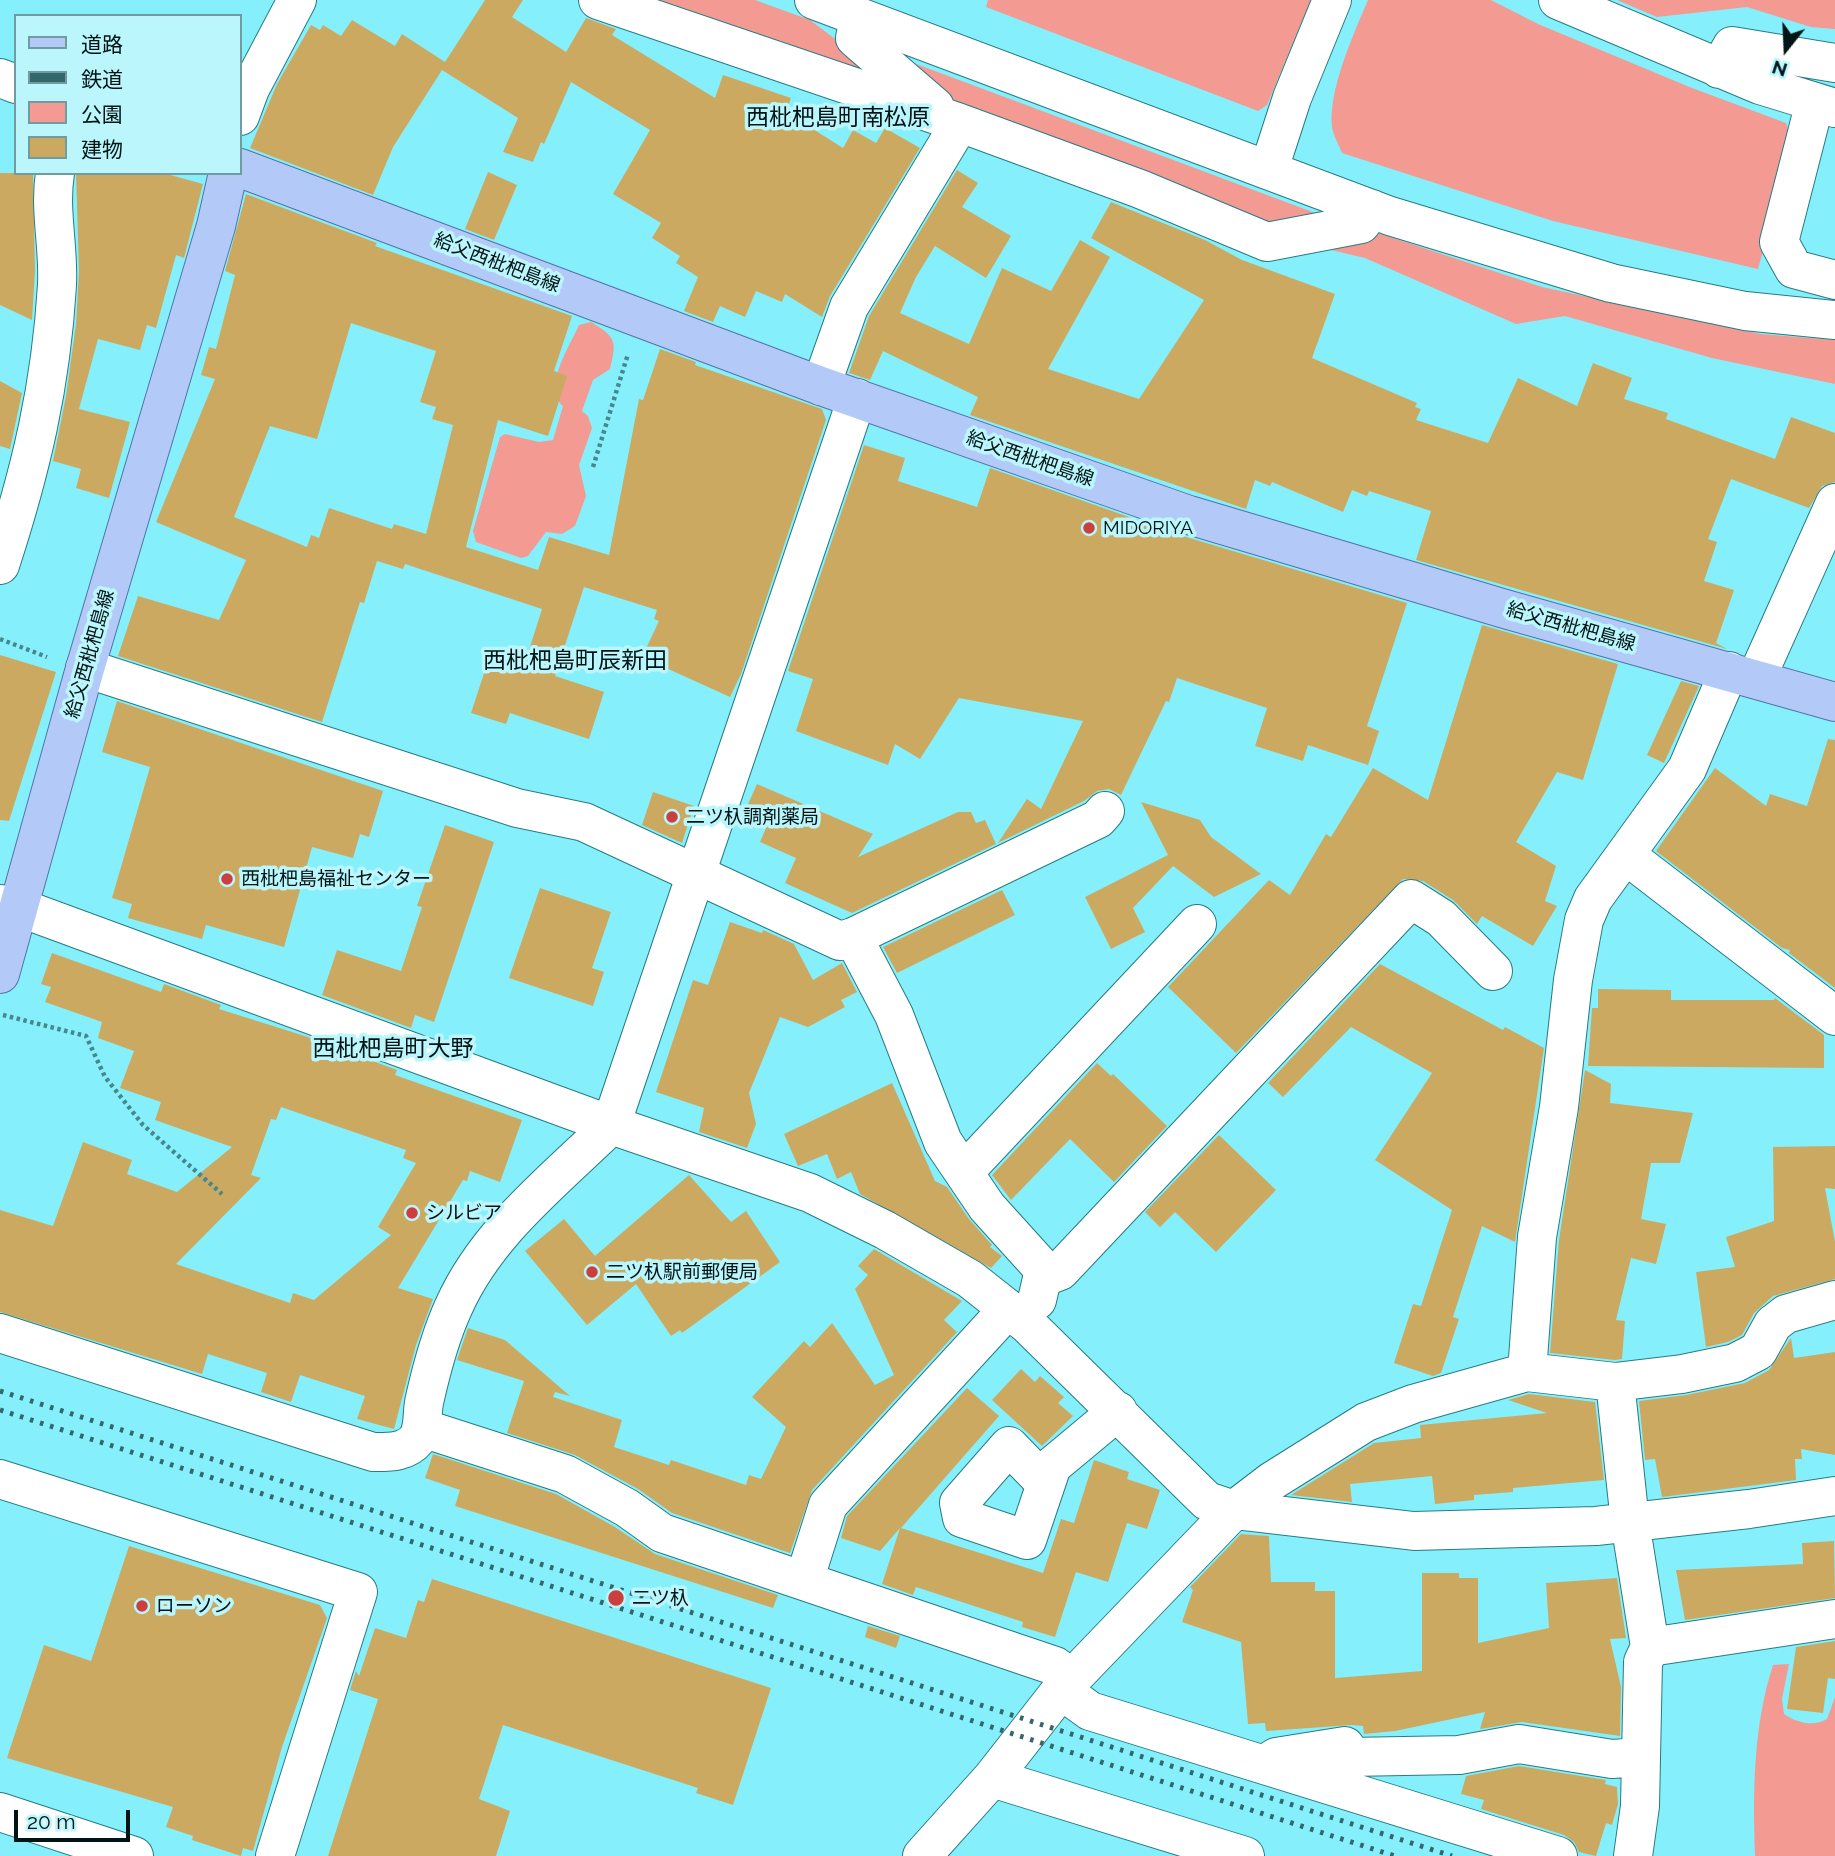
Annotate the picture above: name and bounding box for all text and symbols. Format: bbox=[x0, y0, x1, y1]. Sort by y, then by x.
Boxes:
legend bbox=[14, 14, 242, 175]
north arrow bbox=[1751, 14, 1821, 84]
text: 道路 bbox=[81, 32, 123, 57]
text: N bbox=[1769, 56, 1790, 82]
text: 鉄道 bbox=[81, 67, 123, 92]
text: 公園 bbox=[81, 102, 123, 127]
district label: 西枇杷島町南松原 bbox=[746, 104, 930, 132]
text: 建物 bbox=[81, 137, 123, 162]
street label: 給父西枇杷島線 bbox=[431, 229, 563, 297]
street label: 給父西枇杷島線 bbox=[963, 427, 1097, 491]
place label: MIDORIYA bbox=[1103, 517, 1193, 539]
marker: MIDORIYA bbox=[1081, 520, 1097, 536]
street label: 給父西枇杷島線 bbox=[61, 587, 119, 721]
street label: 給父西枇杷島線 bbox=[1504, 598, 1638, 656]
district label: 西枇杷島町辰新田 bbox=[483, 647, 667, 675]
place label: 二ツ杁調剤薬局 bbox=[686, 806, 819, 828]
marker: 二ツ杁調剤薬局 bbox=[664, 809, 680, 825]
place label: 西枇杷島福祉センター bbox=[241, 868, 431, 890]
marker: 西枇杷島福祉センター bbox=[219, 871, 235, 887]
district label: 西枇杷島町大野 bbox=[313, 1035, 473, 1063]
place label: シルビア bbox=[426, 1202, 502, 1224]
marker: シルビア bbox=[404, 1205, 420, 1221]
place label: 二ツ杁駅前郵便局 bbox=[606, 1261, 758, 1283]
marker: 二ツ杁駅前郵便局 bbox=[584, 1264, 600, 1280]
place label: 二ツ杁 bbox=[632, 1587, 689, 1609]
marker: 二ツ杁 bbox=[606, 1588, 626, 1608]
place label: ローソン bbox=[156, 1595, 232, 1617]
marker: ローソン bbox=[134, 1598, 150, 1614]
scale bar bbox=[18, 1797, 133, 1841]
text: 20 m bbox=[27, 1809, 75, 1834]

